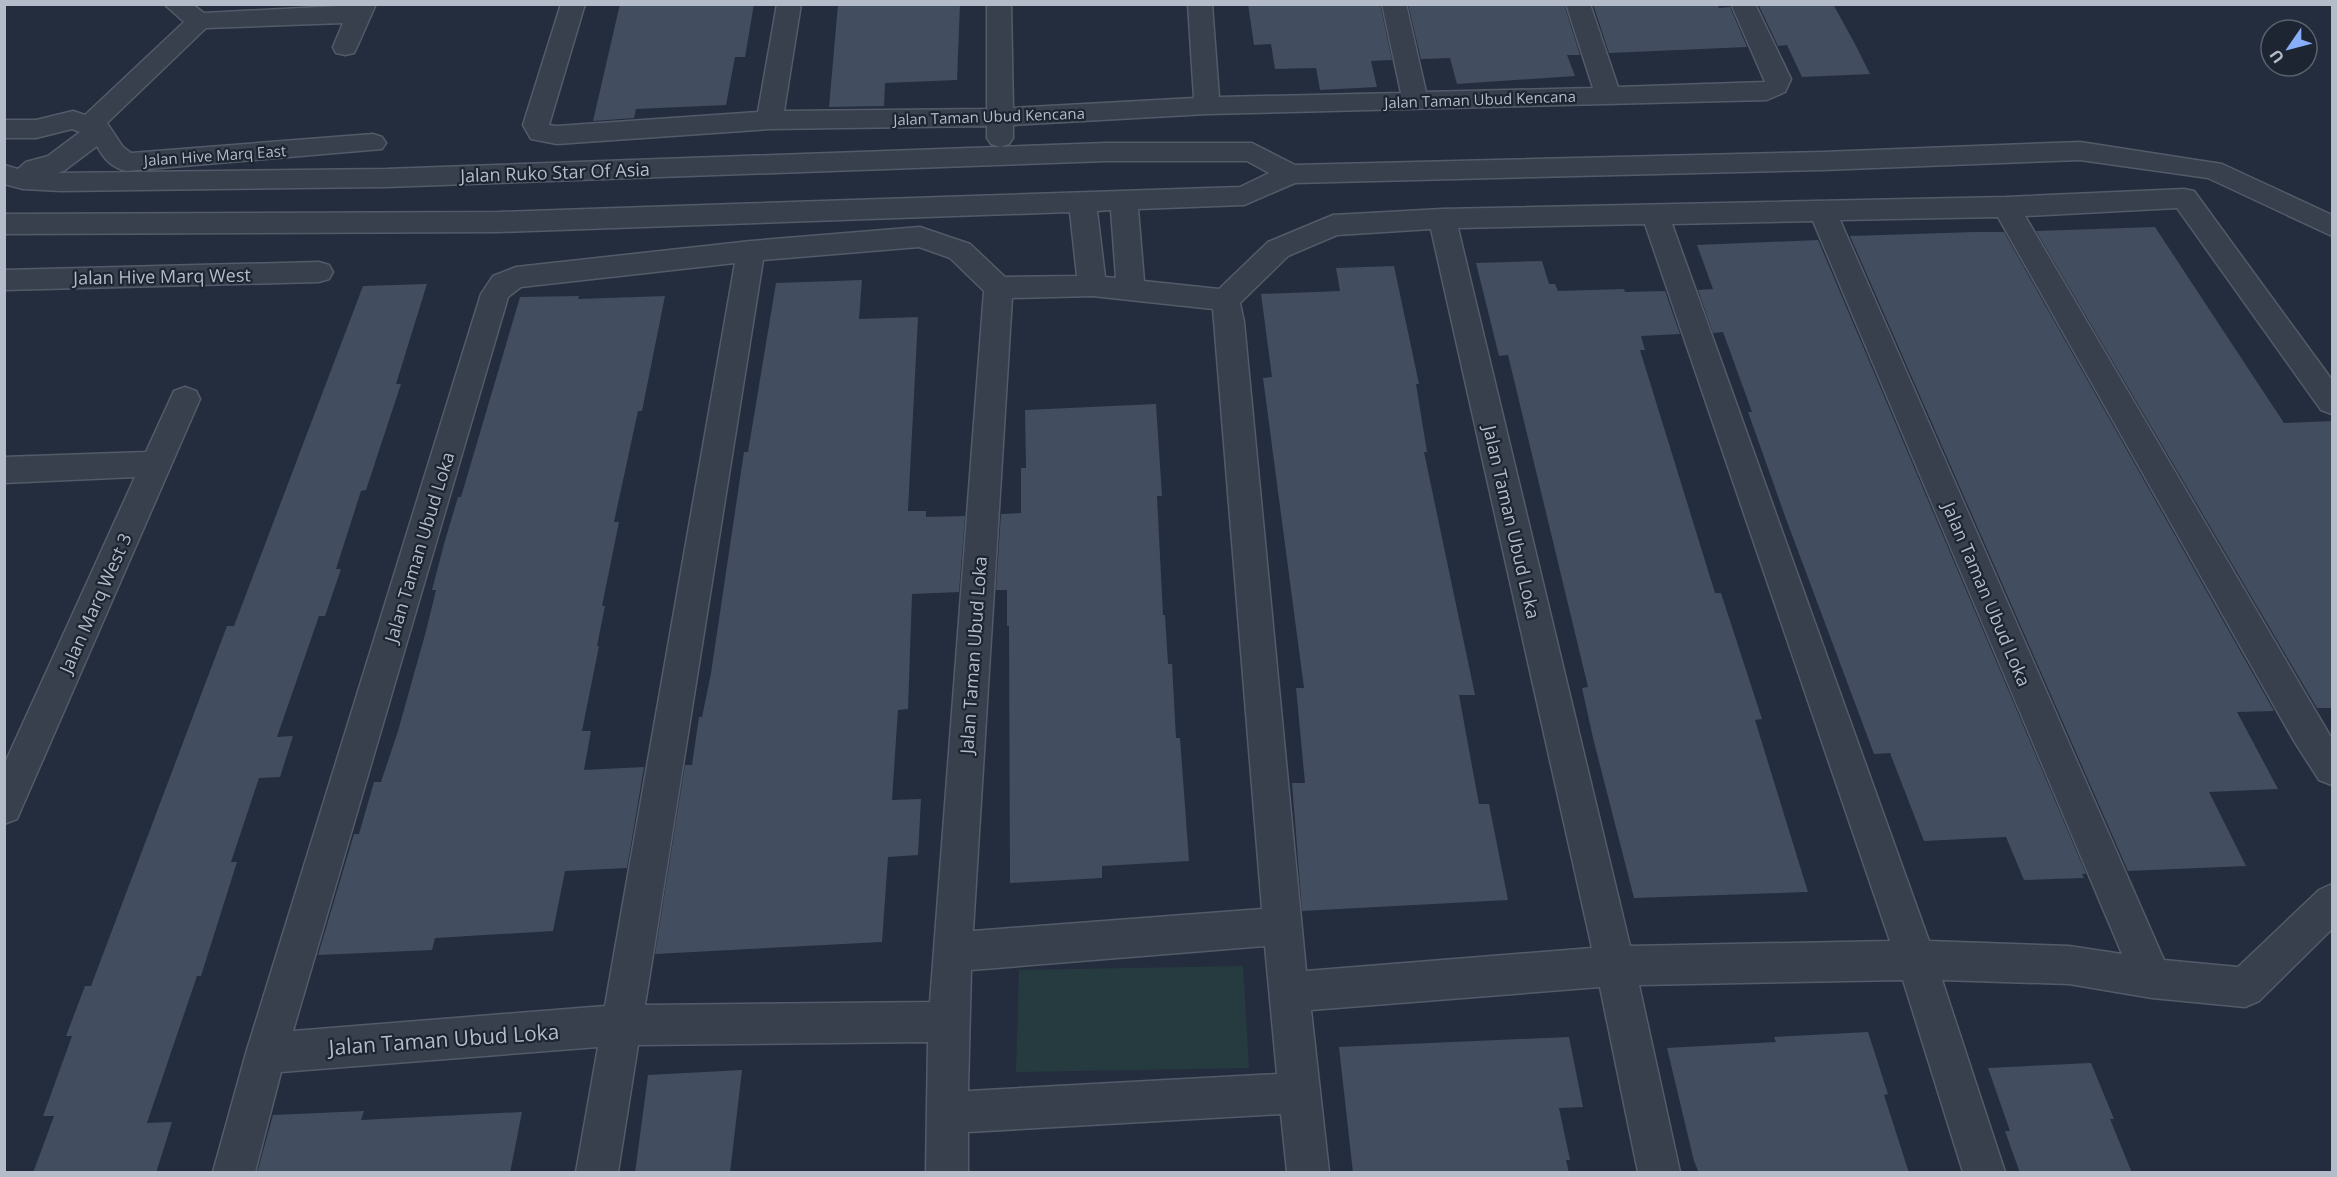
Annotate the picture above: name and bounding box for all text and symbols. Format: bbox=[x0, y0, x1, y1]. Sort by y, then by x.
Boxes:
north arrow bbox=[2259, 18, 2319, 78]
text: U bbox=[2264, 45, 2289, 68]
street label: Jalan Taman Ubud Kencana bbox=[1382, 86, 1576, 112]
street label: Jalan Taman Ubud Kencana bbox=[891, 103, 1085, 129]
street label: Jalan Hive Marq East bbox=[141, 140, 287, 170]
street label: Jalan Ruko Star Of Asia bbox=[458, 157, 650, 187]
street label: Jalan Hive Marq West bbox=[71, 262, 251, 290]
street label: Jalan Taman Ubud Loka bbox=[1478, 421, 1546, 621]
street label: Jalan Taman Ubud Loka bbox=[378, 449, 459, 647]
street label: Jalan Taman Ubud Loka bbox=[1936, 496, 2037, 690]
street label: Jalan Marq West 3 bbox=[53, 529, 137, 679]
street label: Jalan Taman Ubud Loka bbox=[954, 555, 992, 757]
street label: Jalan Taman Ubud Loka bbox=[326, 1017, 560, 1061]

